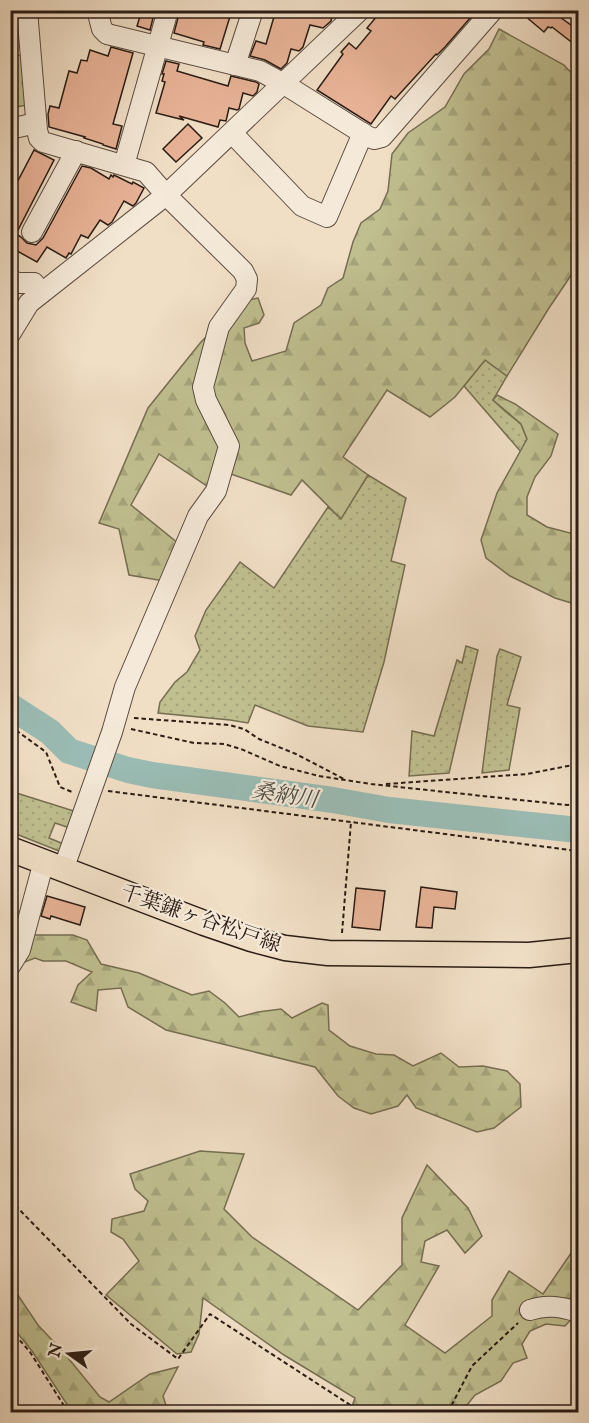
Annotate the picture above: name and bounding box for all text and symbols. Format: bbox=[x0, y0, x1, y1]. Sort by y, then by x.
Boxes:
water label: 桑納川 bbox=[250, 777, 321, 815]
street label: 千葉鎌ヶ谷松戸線 bbox=[117, 879, 284, 960]
north arrow bbox=[39, 1324, 99, 1384]
text: N bbox=[45, 1341, 68, 1361]

